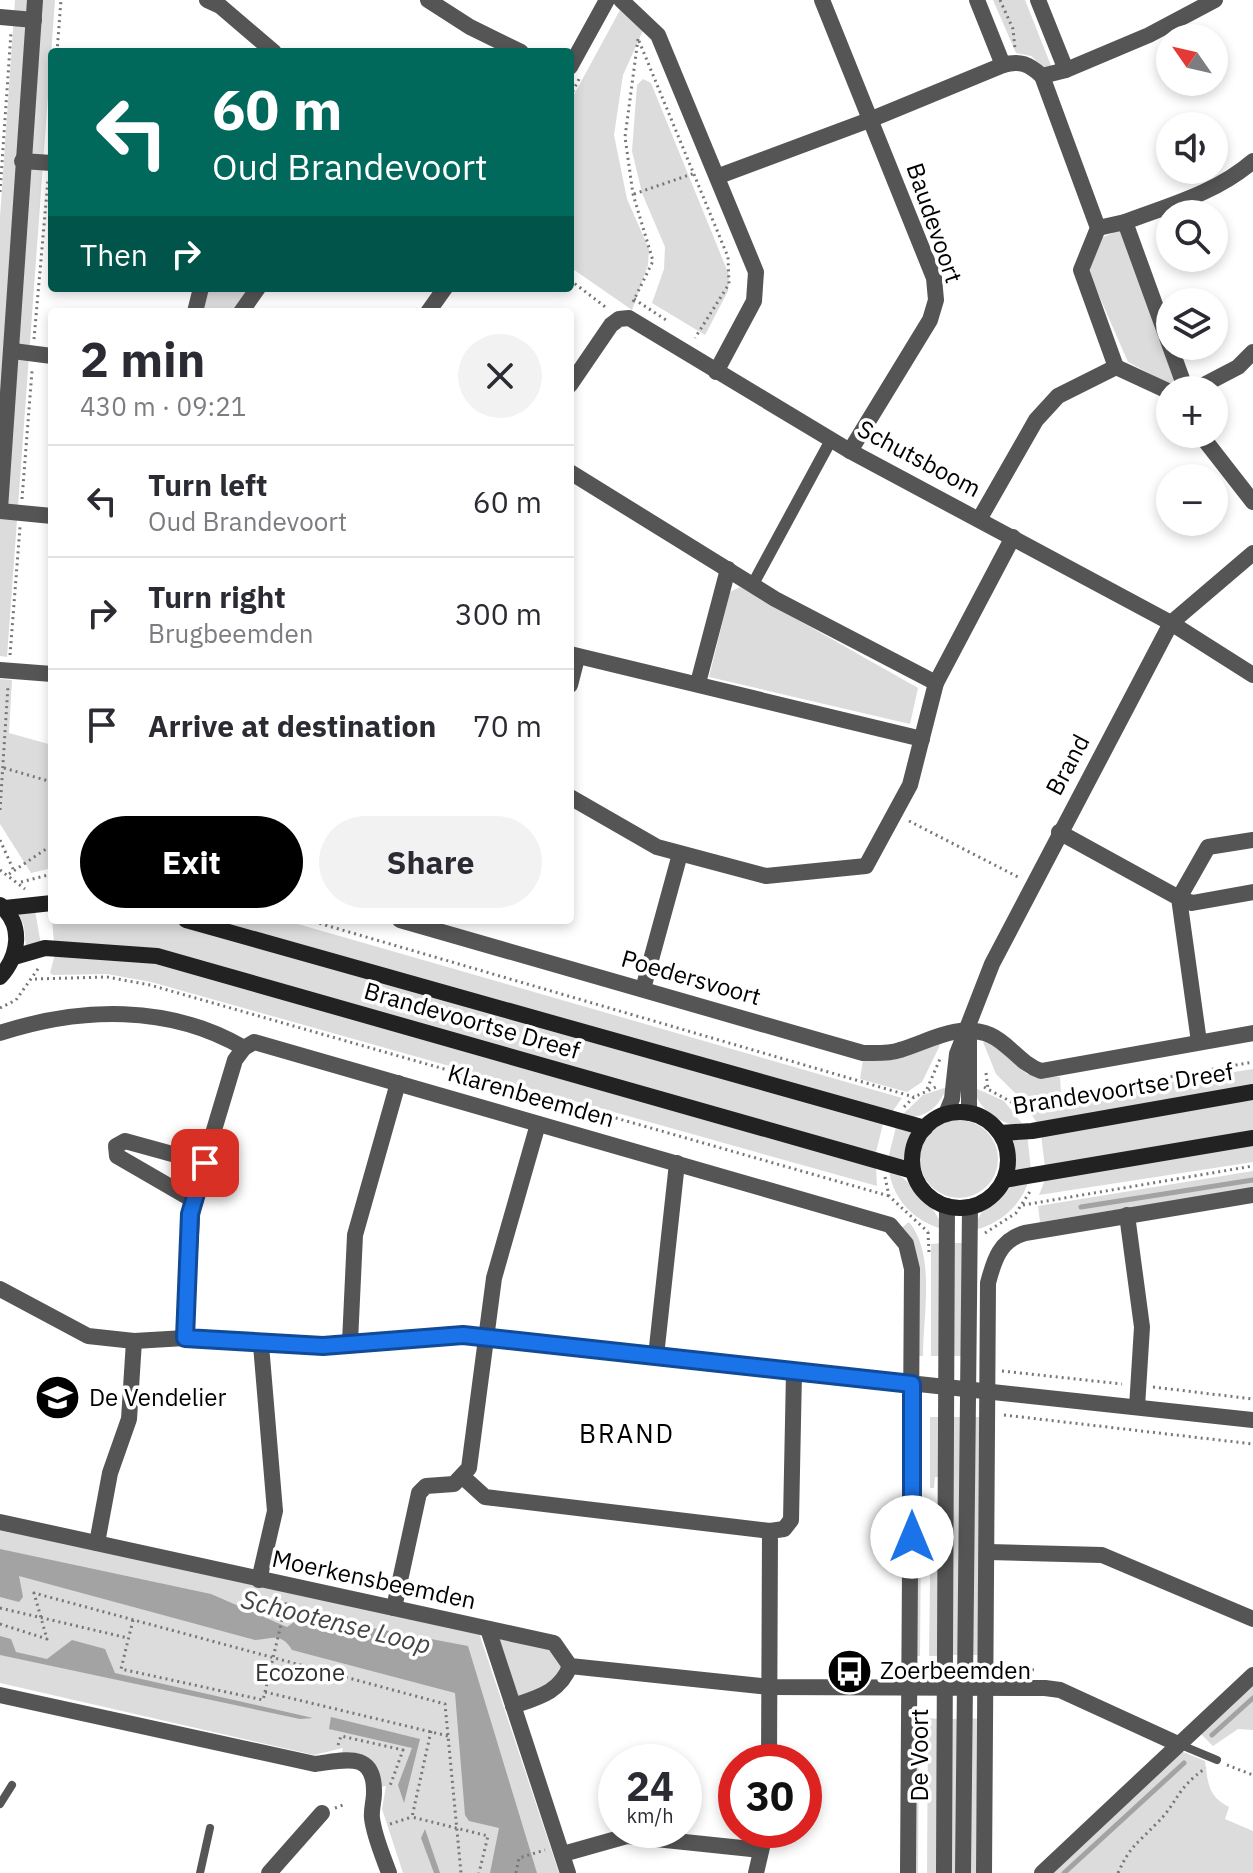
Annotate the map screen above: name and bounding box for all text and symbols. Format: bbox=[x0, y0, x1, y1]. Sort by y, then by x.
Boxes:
north arrow bbox=[1156, 24, 1228, 96]
map controls bbox=[1156, 24, 1228, 536]
text: 60 m bbox=[212, 73, 342, 145]
icon: left bbox=[80, 80, 184, 184]
button: sound bbox=[1156, 112, 1228, 184]
text: Oud Brandevoort bbox=[212, 143, 488, 190]
street label: Baudevoort bbox=[899, 158, 970, 287]
button: search bbox=[1156, 200, 1228, 272]
icon: right bbox=[164, 232, 208, 276]
text: Then bbox=[80, 235, 148, 274]
button: layers bbox=[1156, 288, 1228, 360]
text: 2 min bbox=[80, 328, 205, 390]
button: close bbox=[458, 334, 542, 418]
button: + bbox=[1156, 376, 1228, 448]
text: 430 m · 09:21 bbox=[80, 389, 246, 423]
street label: Schutsboom bbox=[852, 412, 987, 504]
button: − bbox=[1156, 464, 1228, 536]
text: Turn left bbox=[148, 465, 267, 504]
icon: left bbox=[80, 479, 124, 523]
text: 60 m bbox=[473, 482, 542, 521]
text: Oud Brandevoort bbox=[148, 504, 347, 538]
text: Turn right bbox=[148, 577, 286, 616]
icon: right bbox=[80, 591, 124, 635]
text: 300 m bbox=[455, 594, 542, 633]
text: Brugbeemden bbox=[148, 616, 313, 650]
icon: arrive bbox=[80, 703, 124, 747]
text: Arrive at destination bbox=[148, 706, 436, 745]
text: 70 m bbox=[473, 706, 542, 745]
street label: Brand bbox=[1038, 728, 1096, 801]
button: Exit bbox=[80, 816, 303, 908]
button: Share bbox=[319, 816, 542, 908]
street label: Poedersvoort bbox=[618, 942, 765, 1012]
street label: Brandevoortse Dreef bbox=[361, 974, 584, 1066]
street label: Brandevoortse Dreef bbox=[1010, 1055, 1236, 1121]
street label: Klarenbeemden bbox=[444, 1056, 618, 1134]
pin bbox=[171, 1129, 239, 1197]
icon: arrive bbox=[183, 1141, 227, 1185]
school or university icon: De Vendelier bbox=[34, 1374, 82, 1422]
place label: De Vendelier bbox=[89, 1381, 226, 1413]
district label: BRAND bbox=[579, 1416, 675, 1450]
position arrow bbox=[870, 1495, 954, 1579]
street label: Moerkensbeemden bbox=[269, 1542, 479, 1616]
water label: Schootense Loop bbox=[238, 1581, 435, 1661]
bus stop icon: Zoerbeemden bbox=[825, 1647, 873, 1695]
place label: Zoerbeemden bbox=[880, 1654, 1031, 1686]
park label: Ecozone bbox=[255, 1656, 345, 1688]
street label: De Voort bbox=[903, 1708, 935, 1802]
speed limit sign: 30 bbox=[718, 1744, 822, 1848]
text: 24 bbox=[626, 1760, 674, 1812]
text: km/h bbox=[626, 1802, 674, 1829]

